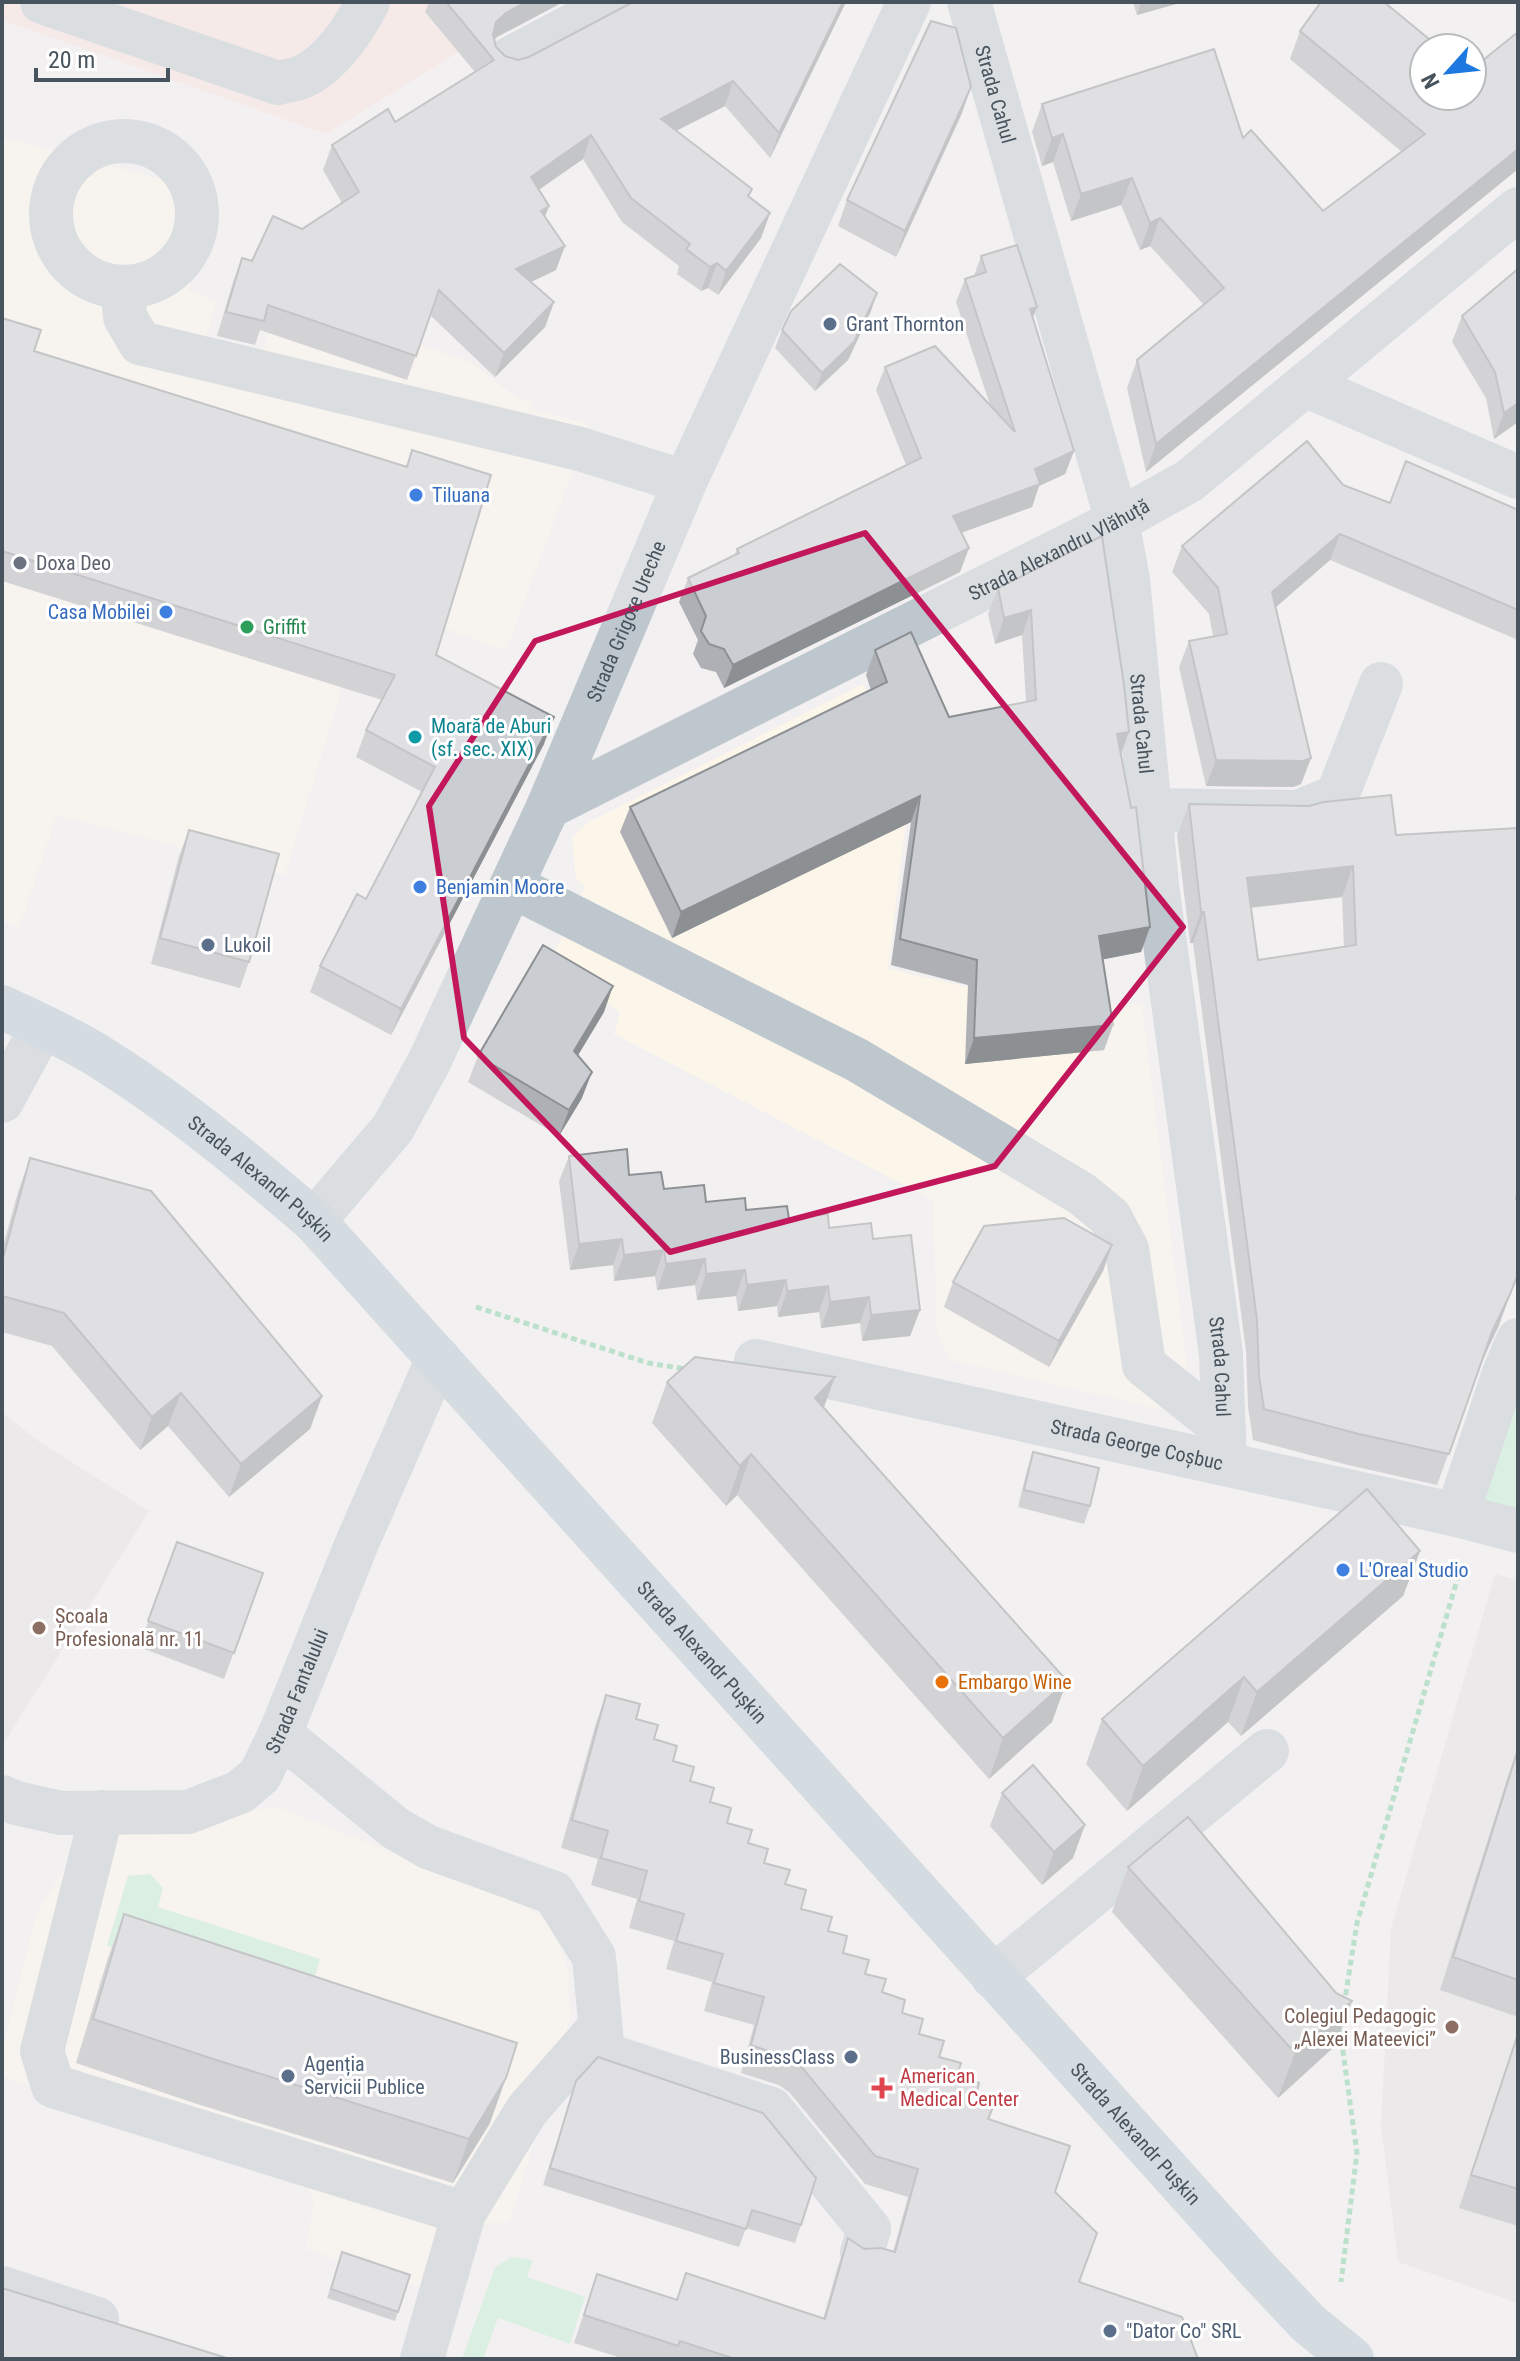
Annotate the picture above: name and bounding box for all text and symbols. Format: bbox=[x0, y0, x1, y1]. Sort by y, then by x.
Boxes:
scale bar bbox=[36, 32, 168, 82]
north arrow bbox=[1408, 32, 1488, 112]
street label: Strada Cahul bbox=[970, 43, 1021, 146]
text: 20 m bbox=[48, 46, 95, 74]
text: N bbox=[1416, 69, 1445, 93]
place label: Grant Thornton bbox=[846, 312, 964, 336]
marker: Grant Thornton bbox=[821, 315, 839, 333]
place label: Tiluana bbox=[432, 483, 490, 507]
marker: Tiluana bbox=[407, 486, 425, 504]
street label: Strada Alexandru Vlăhuță bbox=[964, 493, 1153, 606]
street label: Strada Grigore Ureche bbox=[582, 537, 671, 706]
place label: Doxa Deo bbox=[36, 551, 111, 575]
marker: Doxa Deo bbox=[11, 554, 29, 572]
place label: Casa Mobilei bbox=[48, 600, 150, 624]
marker: Casa Mobilei bbox=[157, 603, 175, 621]
place label: Griffit bbox=[263, 615, 306, 639]
marker: Griffit bbox=[238, 618, 256, 636]
street label: Strada Cahul bbox=[1125, 672, 1158, 775]
place label: Moară de Aburi (sf. sec. XIX) bbox=[431, 714, 551, 761]
marker: Moară de Aburi (sf. sec. XIX) bbox=[406, 728, 424, 746]
place label: Benjamin Moore bbox=[436, 875, 564, 899]
marker: Benjamin Moore bbox=[411, 878, 429, 896]
place label: Lukoil bbox=[224, 933, 271, 957]
marker: Lukoil bbox=[199, 936, 217, 954]
street label: Strada Alexandr Pușkin bbox=[183, 1110, 339, 1247]
street label: Strada Cahul bbox=[1204, 1315, 1235, 1417]
street label: Strada George Coșbuc bbox=[1048, 1414, 1225, 1475]
place label: L'Oreal Studio bbox=[1359, 1558, 1469, 1582]
marker: L'Oreal Studio bbox=[1334, 1561, 1352, 1579]
street label: Strada Alexandr Pușkin bbox=[632, 1576, 772, 1728]
place label: Școala Profesională nr. 11 bbox=[55, 1604, 203, 1651]
marker: Școala Profesională nr. 11 bbox=[30, 1619, 48, 1637]
street label: Strada Fantalului bbox=[260, 1625, 333, 1758]
place label: Embargo Wine bbox=[958, 1670, 1072, 1694]
marker: Embargo Wine bbox=[933, 1673, 951, 1691]
place label: Colegiul Pedagogic „Alexei Mateevici” bbox=[1284, 2004, 1436, 2051]
marker: Colegiul Pedagogic „Alexei Mateevici” bbox=[1443, 2018, 1461, 2036]
place label: BusinessClass bbox=[720, 2045, 835, 2069]
marker: BusinessClass bbox=[842, 2048, 860, 2066]
place label: Agenția Servicii Publice bbox=[304, 2052, 425, 2099]
street label: Strada Alexandr Pușkin bbox=[1065, 2058, 1206, 2210]
place label: American Medical Center bbox=[900, 2064, 1019, 2111]
marker: Agenția Servicii Publice bbox=[279, 2067, 297, 2085]
marker: American Medical Center bbox=[871, 2077, 893, 2099]
place label: "Dator Co" SRL bbox=[1126, 2319, 1241, 2343]
marker: "Dator Co" SRL bbox=[1101, 2322, 1119, 2340]

